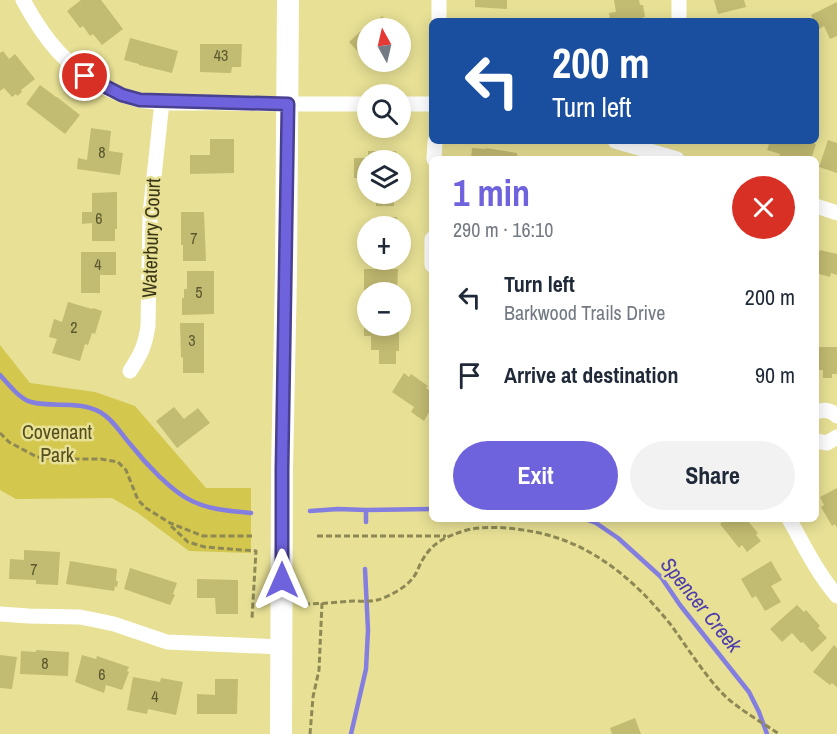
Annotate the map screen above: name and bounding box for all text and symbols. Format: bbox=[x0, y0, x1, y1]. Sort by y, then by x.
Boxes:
north arrow bbox=[357, 18, 411, 72]
map controls bbox=[357, 18, 411, 336]
text: 200 m bbox=[552, 35, 650, 91]
icon: left bbox=[453, 42, 531, 120]
house number: 43 bbox=[214, 44, 228, 66]
pin bbox=[59, 50, 110, 101]
icon: arrive bbox=[68, 59, 101, 92]
button: search bbox=[357, 84, 411, 138]
text: Turn left bbox=[552, 89, 631, 125]
house number: 8 bbox=[98, 141, 106, 163]
button: layers bbox=[357, 150, 411, 204]
text: 1 min bbox=[453, 169, 530, 217]
button: close bbox=[732, 176, 795, 239]
street label: Waterbury Court bbox=[135, 177, 166, 298]
house number: 6 bbox=[95, 207, 103, 229]
button: + bbox=[357, 216, 411, 270]
text: 290 m · 16:10 bbox=[453, 216, 553, 243]
house number: 7 bbox=[190, 227, 198, 249]
house number: 4 bbox=[94, 253, 102, 275]
text: Turn left bbox=[504, 269, 575, 299]
house number: 5 bbox=[195, 281, 203, 303]
icon: left bbox=[453, 281, 486, 314]
button: − bbox=[357, 282, 411, 336]
text: 200 m bbox=[745, 282, 795, 312]
text: Barkwood Trails Drive bbox=[504, 299, 665, 326]
house number: 2 bbox=[70, 316, 78, 338]
house number: 3 bbox=[188, 329, 196, 351]
icon: arrive bbox=[453, 359, 486, 392]
text: Arrive at destination bbox=[504, 360, 678, 390]
text: 90 m bbox=[755, 360, 795, 390]
park label: Covenant Park bbox=[22, 418, 93, 468]
button: Exit bbox=[453, 441, 618, 510]
button: Share bbox=[630, 441, 795, 510]
position arrow bbox=[250, 548, 314, 612]
water label: Spencer Creek bbox=[654, 551, 750, 660]
house number: 7 bbox=[30, 558, 38, 580]
house number: 8 bbox=[41, 652, 49, 674]
house number: 6 bbox=[98, 663, 106, 685]
house number: 4 bbox=[151, 685, 159, 707]

